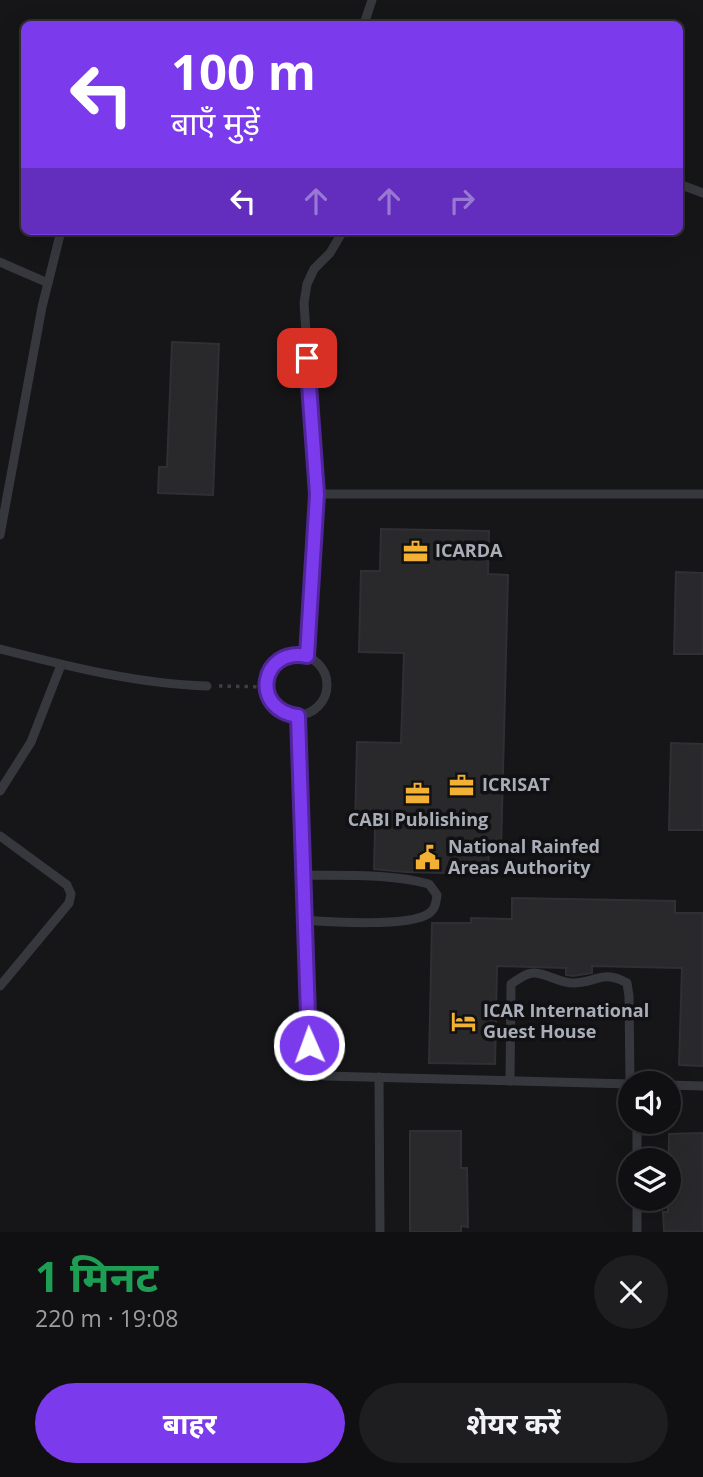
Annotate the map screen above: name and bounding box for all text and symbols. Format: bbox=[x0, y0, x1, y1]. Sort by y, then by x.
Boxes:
text: 100 m bbox=[171, 38, 316, 104]
icon: left bbox=[56, 49, 147, 140]
text: बाएँ मुड़ें bbox=[171, 101, 260, 144]
icon: left bbox=[224, 182, 262, 220]
icon: ahead bbox=[297, 182, 335, 220]
icon: ahead bbox=[370, 182, 408, 220]
icon: right bbox=[443, 182, 481, 220]
pin bbox=[277, 328, 337, 388]
icon: arrive bbox=[288, 339, 326, 377]
office icon: ICARDA bbox=[401, 537, 429, 565]
place label: ICARDA bbox=[435, 538, 503, 562]
office icon: ICRISAT bbox=[448, 771, 476, 799]
place label: ICRISAT bbox=[482, 772, 551, 796]
office icon: CABI Publishing bbox=[404, 779, 432, 807]
place label: CABI Publishing bbox=[348, 807, 488, 831]
place label: National Rainfed Areas Authority bbox=[448, 834, 600, 879]
public building icon: National Rainfed Areas Authority bbox=[414, 843, 442, 871]
place label: ICAR International Guest House bbox=[483, 998, 649, 1043]
hotel icon: ICAR International Guest House bbox=[449, 1007, 477, 1035]
position arrow bbox=[272, 1008, 346, 1082]
map controls bbox=[618, 1071, 681, 1211]
button: sound bbox=[618, 1071, 681, 1134]
button: layers bbox=[618, 1148, 681, 1211]
text: 1 मिनट bbox=[35, 1247, 158, 1304]
button: close bbox=[594, 1255, 668, 1329]
text: 220 m · 19:08 bbox=[35, 1302, 178, 1334]
button: बाहर bbox=[35, 1383, 345, 1463]
button: शेयर करें bbox=[359, 1383, 668, 1463]

